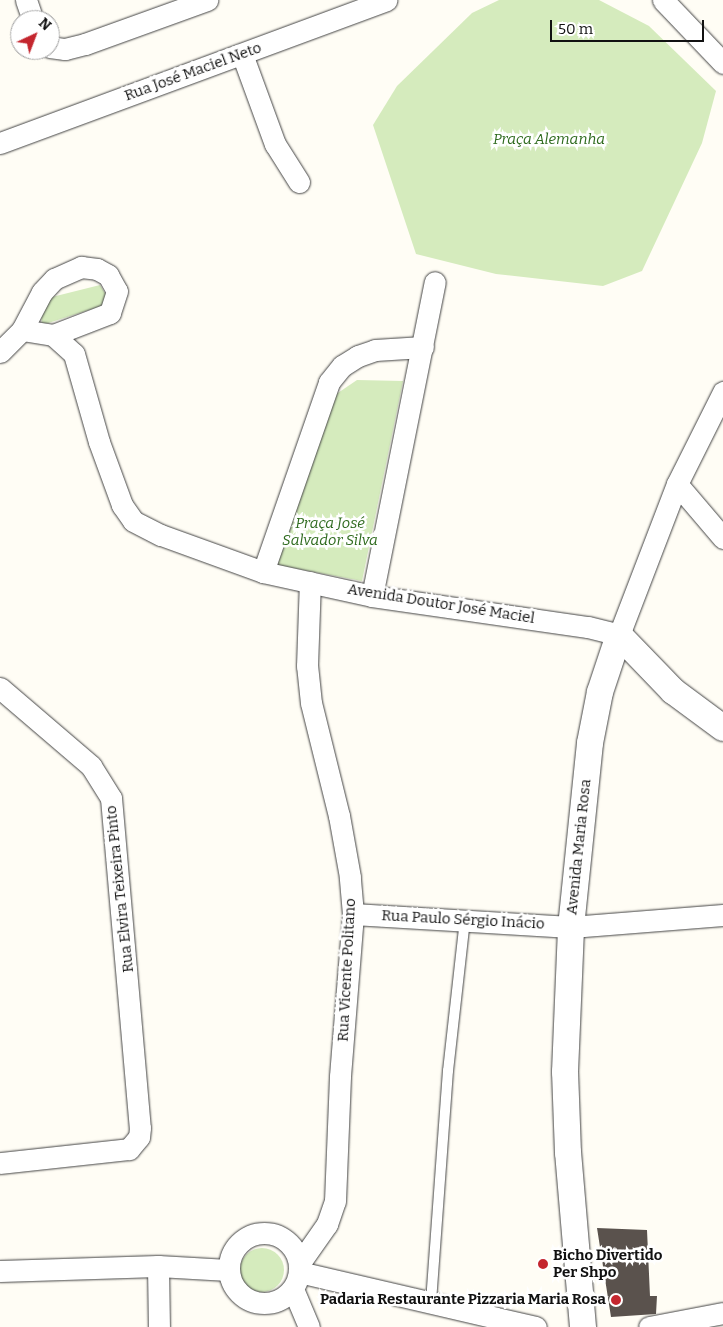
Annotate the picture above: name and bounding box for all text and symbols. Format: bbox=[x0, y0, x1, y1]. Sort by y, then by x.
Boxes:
north arrow bbox=[10, 10, 60, 60]
scale bar bbox=[553, 10, 707, 42]
text: N bbox=[35, 14, 55, 34]
text: 50 m bbox=[558, 20, 593, 38]
street label: Rua José Maciel Neto bbox=[122, 39, 264, 105]
park label: Praça Alemanha bbox=[493, 131, 605, 149]
park label: Praça José Salvador Silva bbox=[282, 514, 378, 549]
street label: Avenida Doutor José Maciel bbox=[346, 580, 536, 628]
street label: Avenida Maria Rosa bbox=[563, 778, 595, 916]
street label: Rua Elvira Teixeira Pinto bbox=[102, 805, 138, 973]
street label: Rua Vicente Politano bbox=[334, 898, 360, 1042]
street label: Rua Paulo Sérgio Inácio bbox=[381, 907, 545, 933]
place label: Bicho Divertido Per Shpo bbox=[553, 1246, 662, 1281]
marker: Bicho Divertido Per Shpo bbox=[537, 1258, 549, 1270]
place label: Padaria Restaurante Pizzaria Maria Rosa bbox=[320, 1291, 606, 1309]
marker: Padaria Restaurante Pizzaria Maria Rosa bbox=[610, 1294, 622, 1306]

